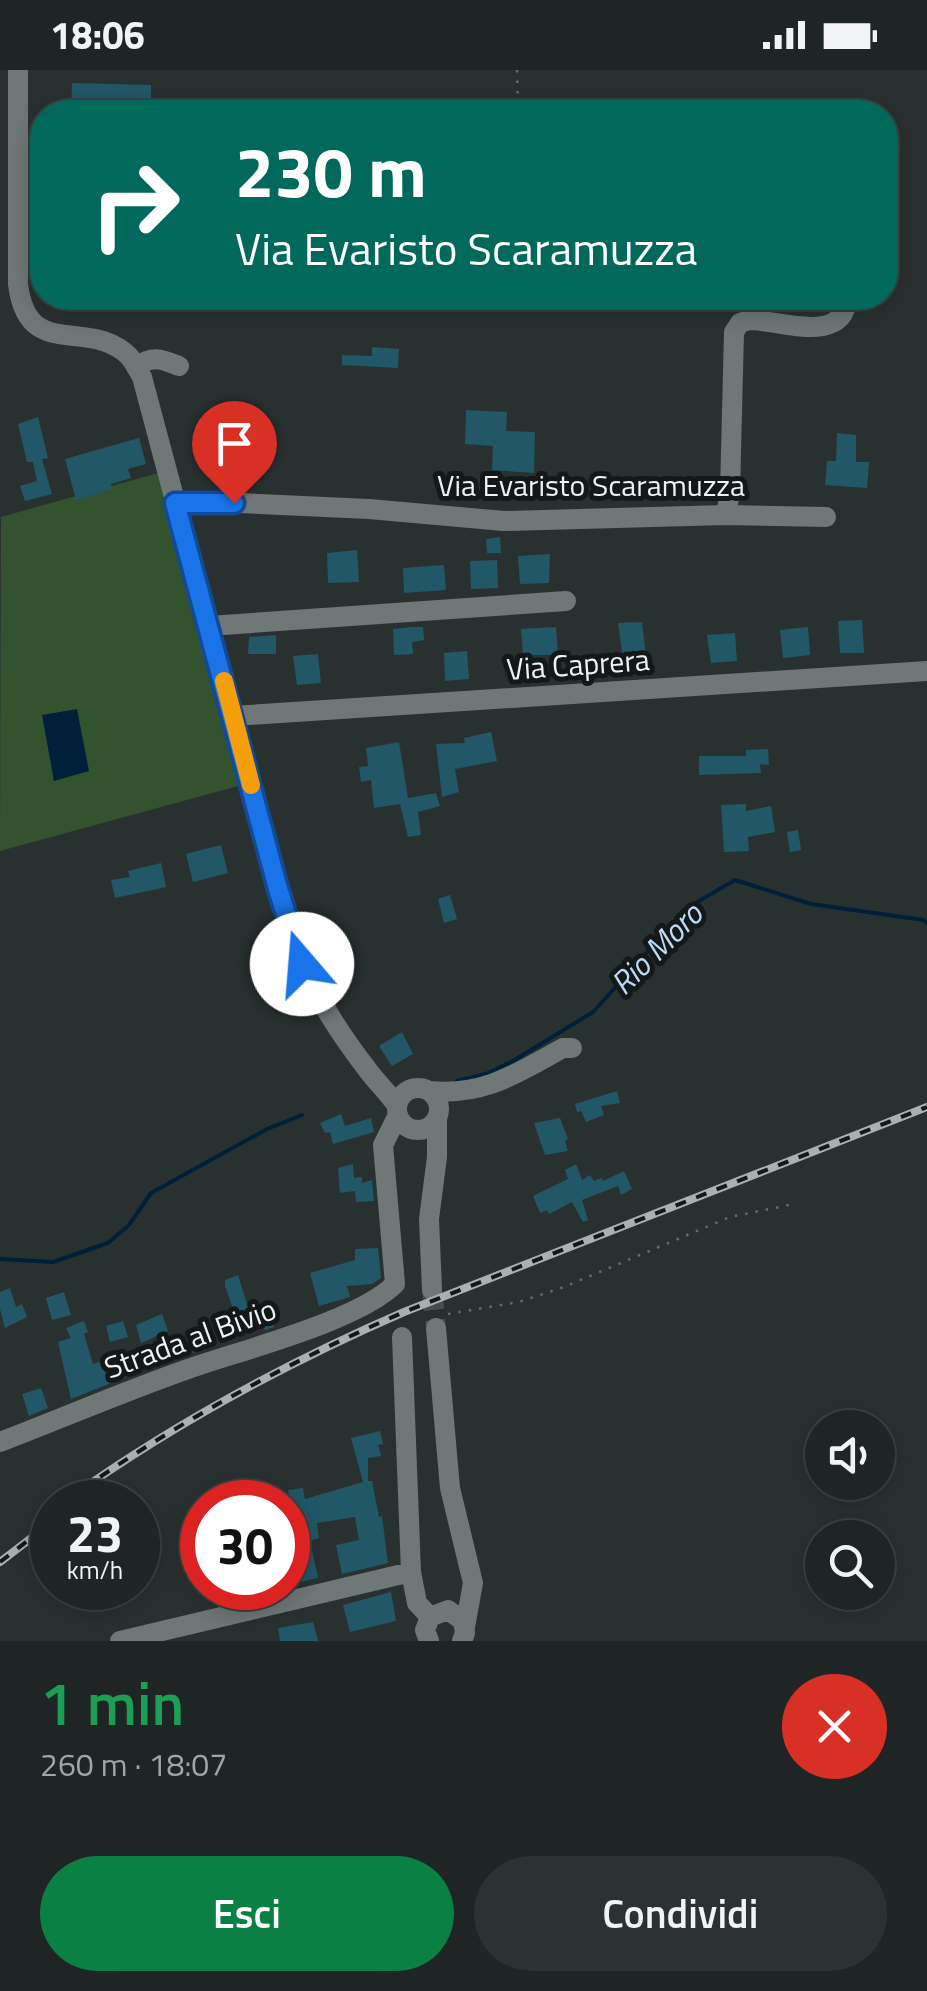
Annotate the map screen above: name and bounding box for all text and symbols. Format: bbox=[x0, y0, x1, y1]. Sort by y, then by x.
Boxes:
text: 18:06 bbox=[50, 6, 145, 64]
text: 230 m bbox=[235, 118, 427, 224]
icon: right bbox=[70, 140, 200, 270]
text: Via Evaristo Scaramuzza bbox=[235, 214, 697, 282]
pin bbox=[192, 401, 277, 504]
icon: arrive bbox=[207, 416, 262, 471]
street label: Via Evaristo Scaramuzza bbox=[437, 462, 745, 508]
street label: Via Caprera bbox=[505, 636, 651, 692]
water label: Rio Moro bbox=[599, 890, 714, 1005]
position arrow bbox=[250, 912, 354, 1016]
street label: Strada al Bivio bbox=[98, 1286, 282, 1390]
map controls bbox=[805, 1410, 895, 1610]
button: sound bbox=[805, 1410, 895, 1500]
speed limit sign: 30 bbox=[180, 1480, 310, 1610]
text: 23 bbox=[67, 1495, 123, 1571]
button: search bbox=[805, 1520, 895, 1610]
text: km/h bbox=[67, 1551, 123, 1589]
text: 1 min bbox=[40, 1657, 184, 1748]
button: close bbox=[782, 1674, 887, 1779]
text: 260 m · 18:07 bbox=[40, 1740, 227, 1788]
button: Esci bbox=[40, 1856, 454, 1971]
button: Condividi bbox=[474, 1856, 887, 1971]

